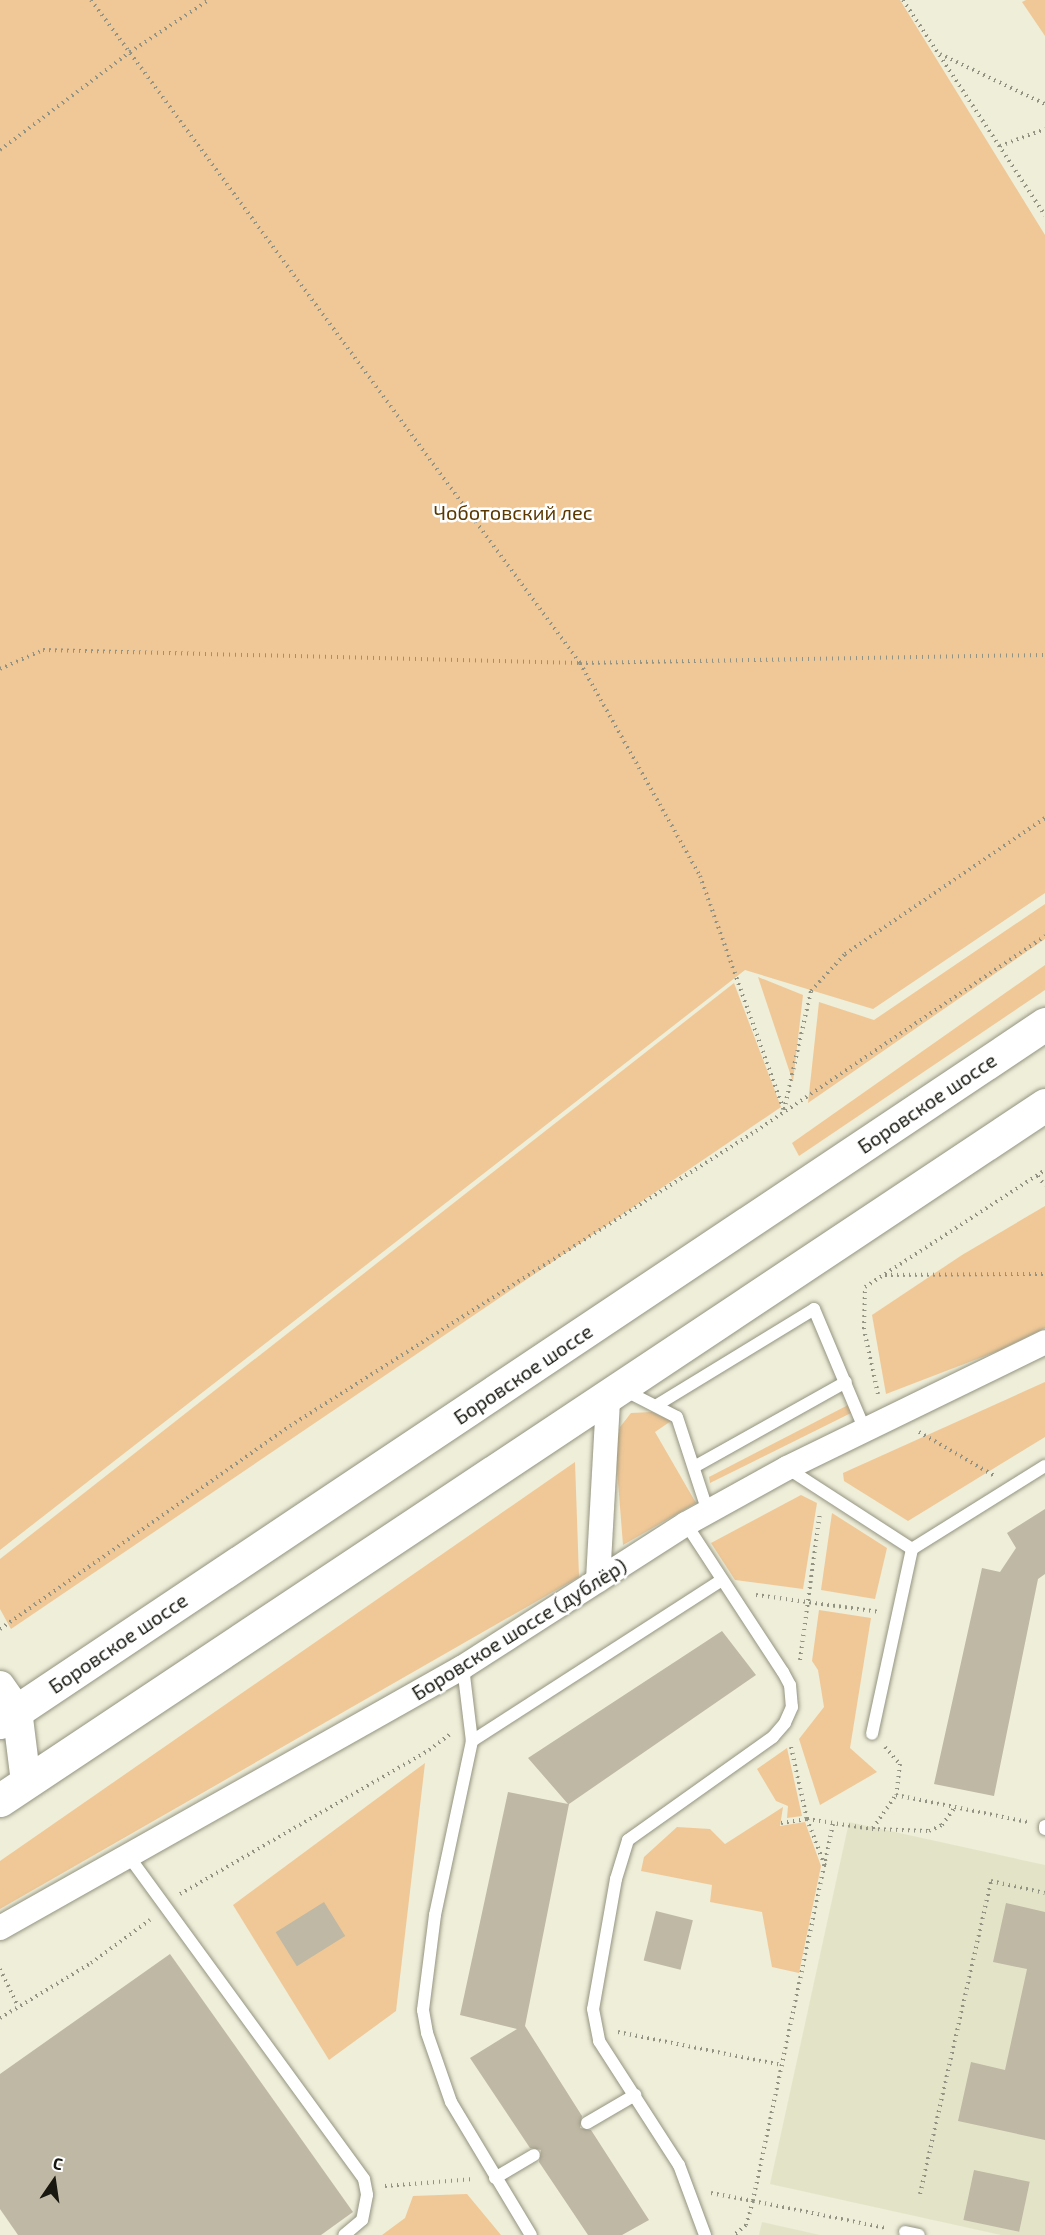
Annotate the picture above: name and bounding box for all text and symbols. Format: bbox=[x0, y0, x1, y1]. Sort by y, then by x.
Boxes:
park label: Чоботовский лес bbox=[433, 500, 593, 524]
street label: Боровское шоссе bbox=[853, 1048, 1001, 1158]
street label: Боровское шоссе bbox=[449, 1319, 597, 1429]
street label: Боровское шоссе (дублёр) bbox=[407, 1553, 631, 1705]
street label: Боровское шоссе bbox=[44, 1588, 192, 1698]
north arrow bbox=[24, 2151, 84, 2211]
text: С bbox=[51, 2153, 65, 2173]

